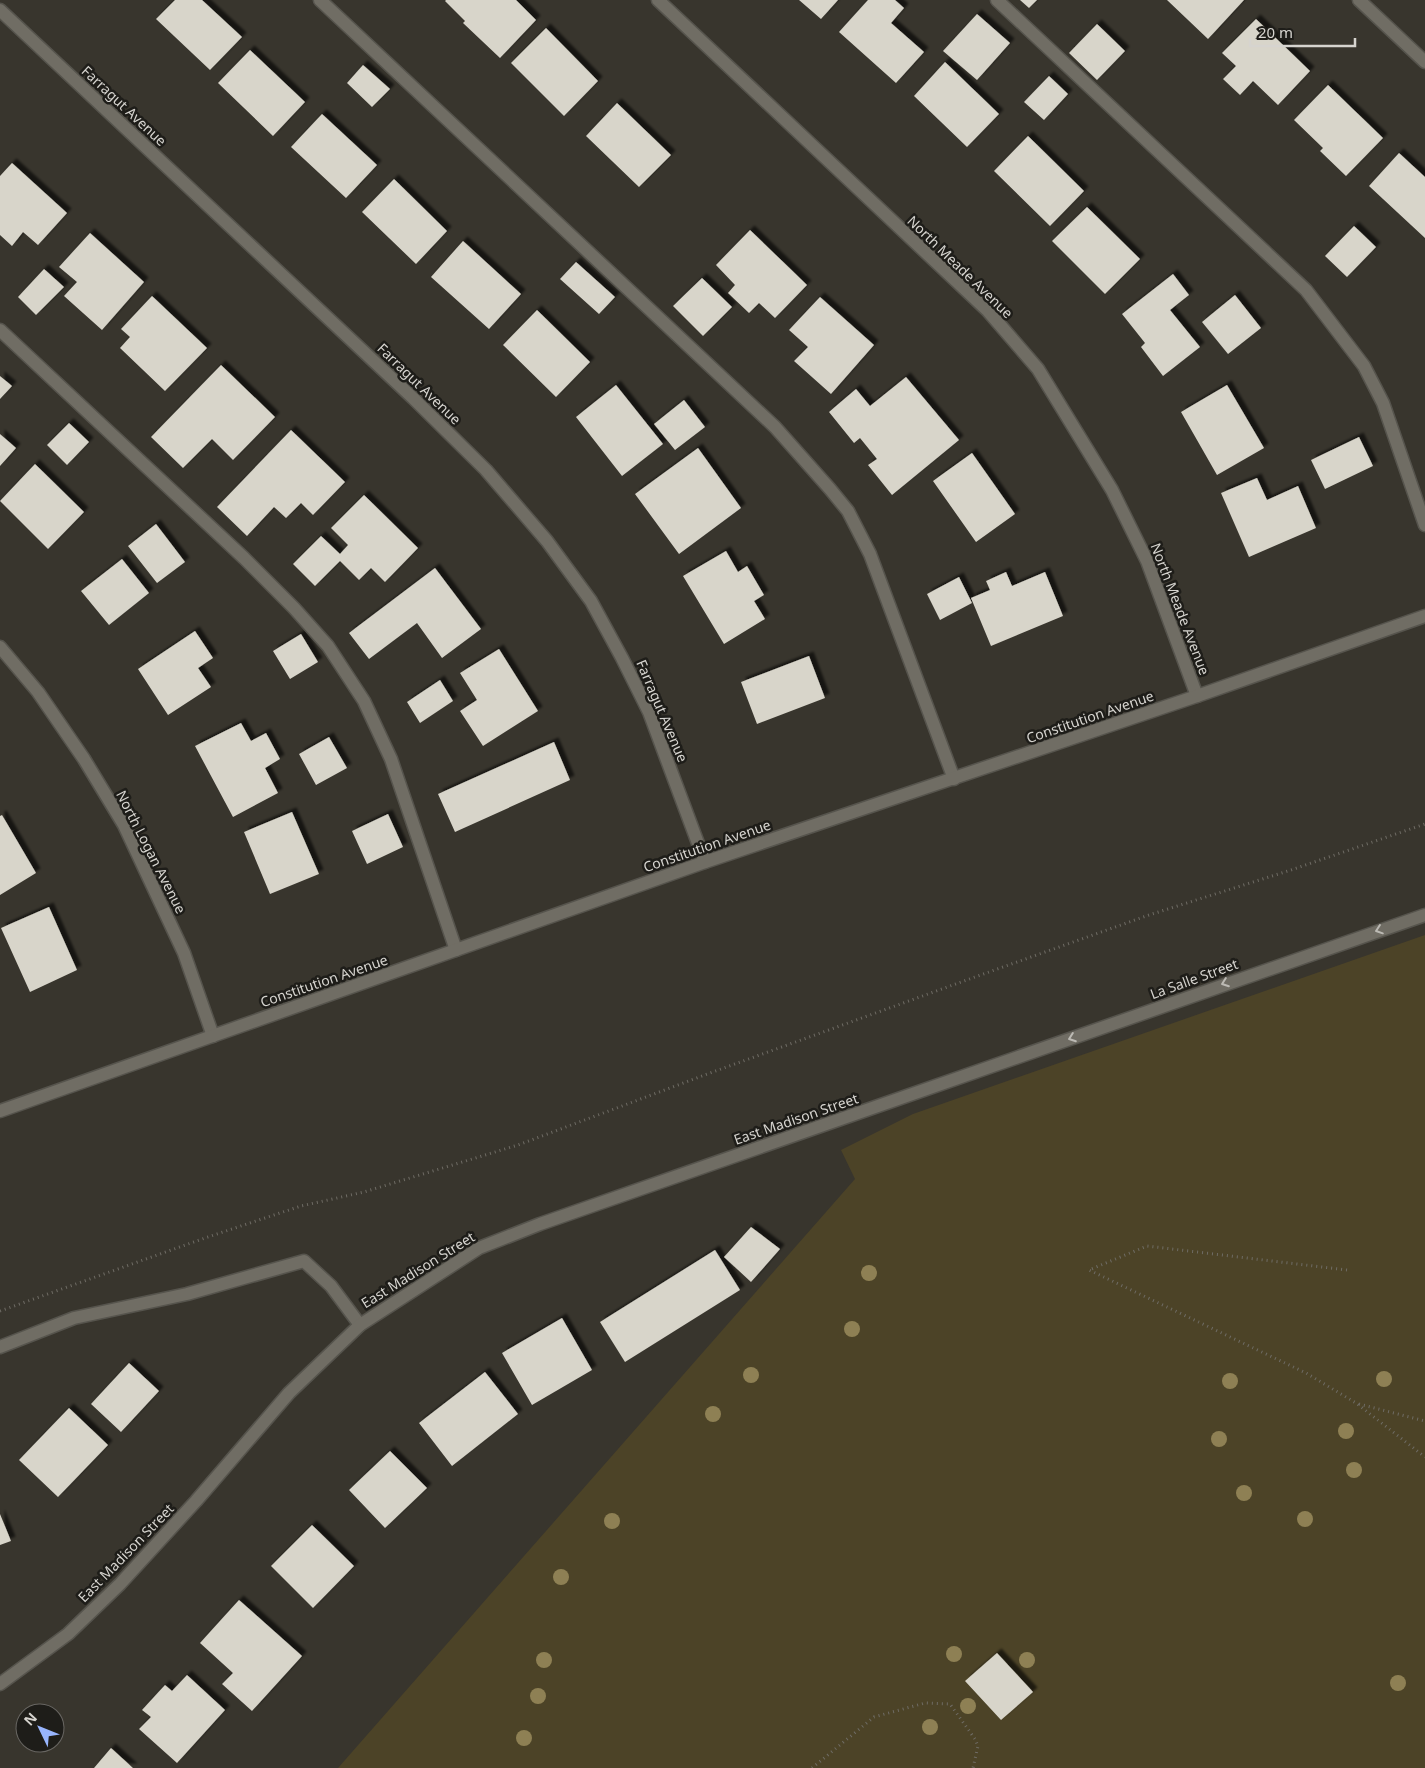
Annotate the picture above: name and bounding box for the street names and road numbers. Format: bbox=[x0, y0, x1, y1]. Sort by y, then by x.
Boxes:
street label: Farragut Avenue bbox=[78, 61, 171, 150]
street label: North Meade Avenue bbox=[903, 211, 1017, 322]
street label: Farragut Avenue bbox=[373, 339, 465, 429]
street label: North Meade Avenue bbox=[1147, 540, 1214, 678]
street label: Farragut Avenue bbox=[632, 657, 693, 765]
street label: Constitution Avenue bbox=[1024, 686, 1156, 747]
street label: North Logan Avenue bbox=[112, 787, 191, 917]
street label: Constitution Avenue bbox=[641, 815, 773, 876]
street label: Constitution Avenue bbox=[258, 950, 390, 1011]
street label: La Salle Street bbox=[1147, 954, 1240, 1003]
street label: East Madison Street bbox=[731, 1088, 861, 1149]
street label: East Madison Street bbox=[357, 1227, 478, 1312]
street label: East Madison Street bbox=[74, 1499, 178, 1606]

